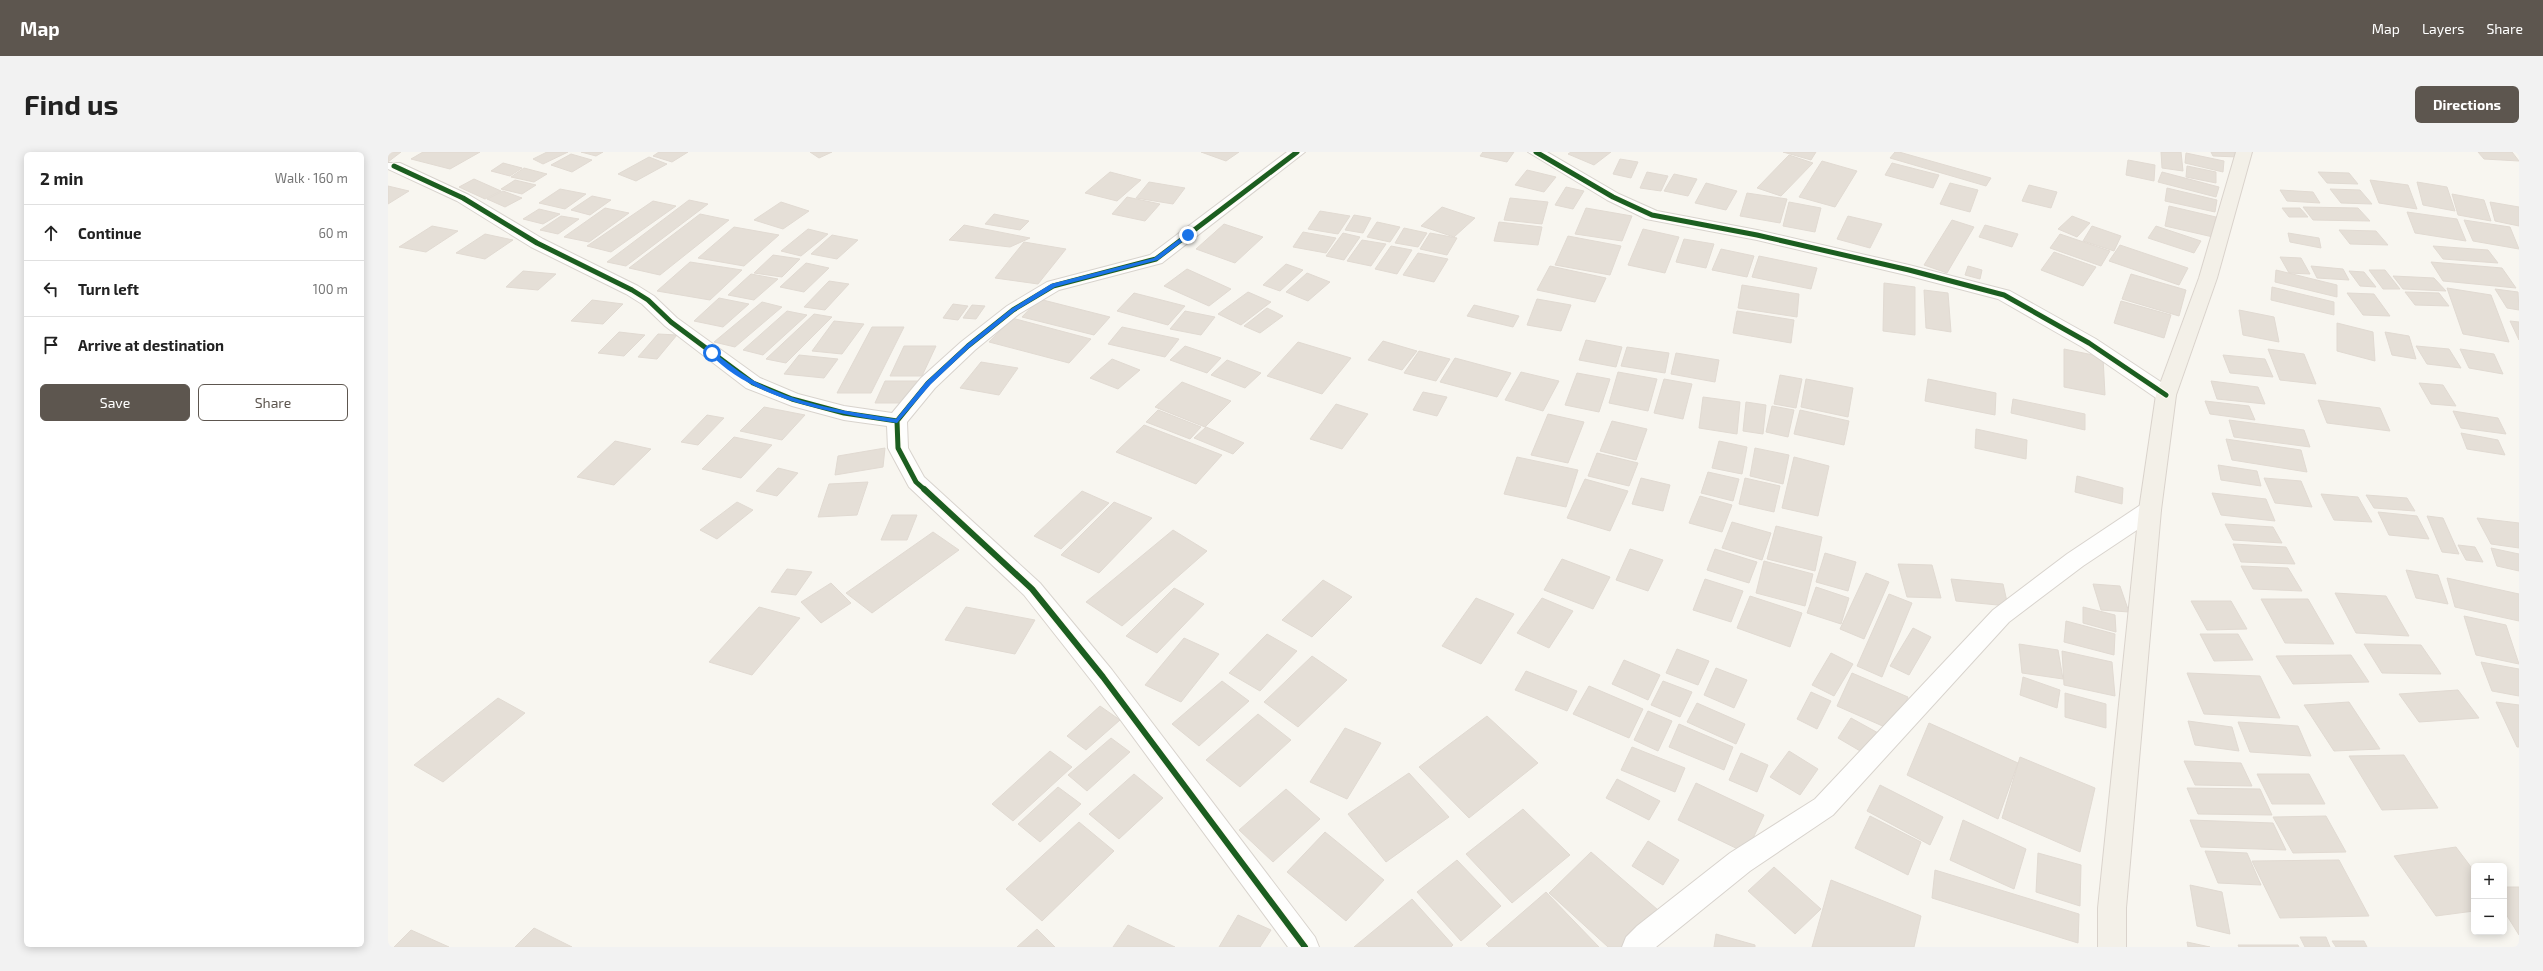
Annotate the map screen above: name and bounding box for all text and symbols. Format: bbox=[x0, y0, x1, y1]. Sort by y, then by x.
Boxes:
text: Map bbox=[20, 17, 60, 40]
text: Map bbox=[2372, 20, 2400, 37]
text: Layers bbox=[2422, 20, 2464, 37]
text: Share bbox=[2486, 20, 2523, 37]
button: Directions bbox=[2415, 86, 2519, 123]
text: Find us bbox=[24, 87, 118, 121]
text: 2 min bbox=[40, 168, 83, 188]
text: Walk · 160 m bbox=[275, 170, 348, 186]
icon: ahead bbox=[40, 222, 62, 244]
text: Continue bbox=[78, 224, 141, 242]
text: 60 m bbox=[318, 225, 348, 241]
route end bbox=[1179, 226, 1197, 244]
icon: left bbox=[40, 278, 62, 300]
text: Turn left bbox=[78, 280, 139, 298]
text: 100 m bbox=[313, 281, 348, 297]
icon: arrive bbox=[40, 334, 62, 356]
text: Arrive at destination bbox=[78, 336, 224, 354]
route start bbox=[703, 344, 721, 362]
button: Save bbox=[40, 384, 190, 421]
button: Share bbox=[198, 384, 348, 421]
map controls bbox=[2471, 863, 2507, 935]
button: + bbox=[2471, 863, 2507, 899]
button: − bbox=[2471, 899, 2507, 935]

